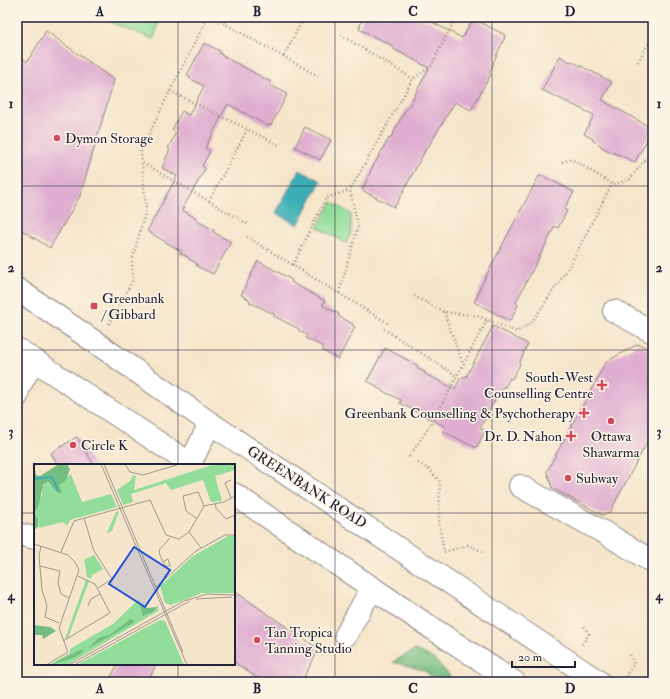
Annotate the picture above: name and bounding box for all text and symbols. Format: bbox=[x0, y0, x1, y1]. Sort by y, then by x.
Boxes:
text: A bbox=[95, 4, 105, 20]
text: B bbox=[253, 4, 261, 20]
text: C bbox=[408, 4, 418, 20]
text: D bbox=[565, 4, 576, 20]
text: 1 bbox=[9, 96, 14, 112]
text: 1 bbox=[657, 96, 662, 112]
place label: Dymon Storage bbox=[65, 130, 153, 148]
marker: Dymon Storage bbox=[52, 133, 62, 143]
text: 2 bbox=[8, 260, 15, 276]
text: 2 bbox=[656, 260, 663, 276]
place label: Greenbank / Gibbard bbox=[101, 290, 165, 323]
marker: Greenbank / Gibbard bbox=[89, 301, 99, 311]
place label: South-West Counselling Centre bbox=[484, 369, 593, 402]
marker: South-West Counselling Centre bbox=[596, 379, 608, 391]
place label: Greenbank Counselling & Psychotherapy bbox=[345, 405, 576, 423]
marker: Greenbank Counselling & Psychotherapy bbox=[578, 407, 590, 419]
marker: Ottawa Shawarma bbox=[606, 416, 616, 426]
text: 3 bbox=[9, 424, 14, 440]
text: 3 bbox=[657, 424, 662, 440]
place label: Dr. D. Nahon bbox=[484, 428, 562, 445]
place label: Ottawa Shawarma bbox=[583, 428, 640, 461]
marker: Dr. D. Nahon bbox=[565, 430, 577, 442]
place label: Circle K bbox=[81, 437, 128, 454]
marker: Circle K bbox=[68, 440, 78, 450]
street label: GREENBANK ROAD bbox=[244, 442, 370, 532]
inset map bbox=[34, 464, 235, 665]
place label: Subway bbox=[576, 470, 619, 488]
marker: Subway bbox=[563, 473, 573, 483]
text: 4 bbox=[6, 588, 15, 604]
text: 4 bbox=[654, 588, 663, 604]
place label: Tan Tropica Tanning Studio bbox=[265, 624, 352, 657]
marker: Tan Tropica Tanning Studio bbox=[252, 635, 262, 645]
scale bar bbox=[512, 643, 575, 669]
text: 20 m bbox=[518, 650, 543, 665]
text: A bbox=[95, 681, 105, 697]
text: B bbox=[253, 681, 261, 697]
text: C bbox=[408, 681, 418, 697]
text: D bbox=[565, 681, 576, 697]

